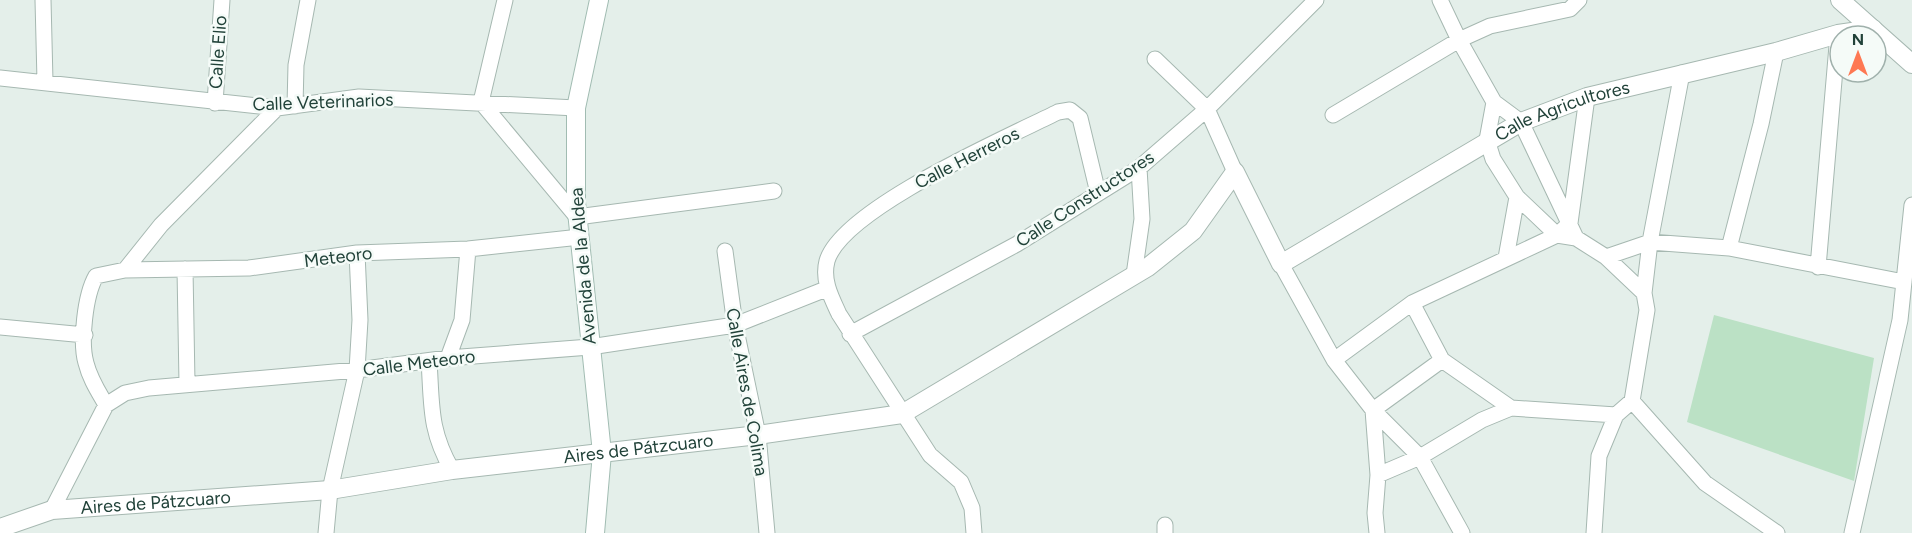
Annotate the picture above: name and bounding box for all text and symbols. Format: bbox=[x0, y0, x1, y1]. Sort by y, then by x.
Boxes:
street label: Calle Elio bbox=[204, 15, 232, 89]
north arrow bbox=[1828, 24, 1888, 84]
text: N bbox=[1852, 30, 1864, 49]
street label: Calle Agricultores bbox=[1491, 76, 1632, 146]
street label: Calle Veterinarios bbox=[252, 89, 394, 115]
street label: Calle Herreros bbox=[911, 122, 1023, 194]
street label: Calle Constructores bbox=[1012, 146, 1158, 252]
street label: Avenida de la Aldea bbox=[565, 187, 601, 345]
street label: Meteoro bbox=[303, 242, 373, 272]
street label: Calle Aires de Colima bbox=[721, 306, 773, 478]
street label: Calle Meteoro bbox=[362, 345, 476, 381]
street label: Aires de Pátzcuaro bbox=[562, 429, 714, 468]
street label: Aires de Pátzcuaro bbox=[80, 486, 232, 519]

